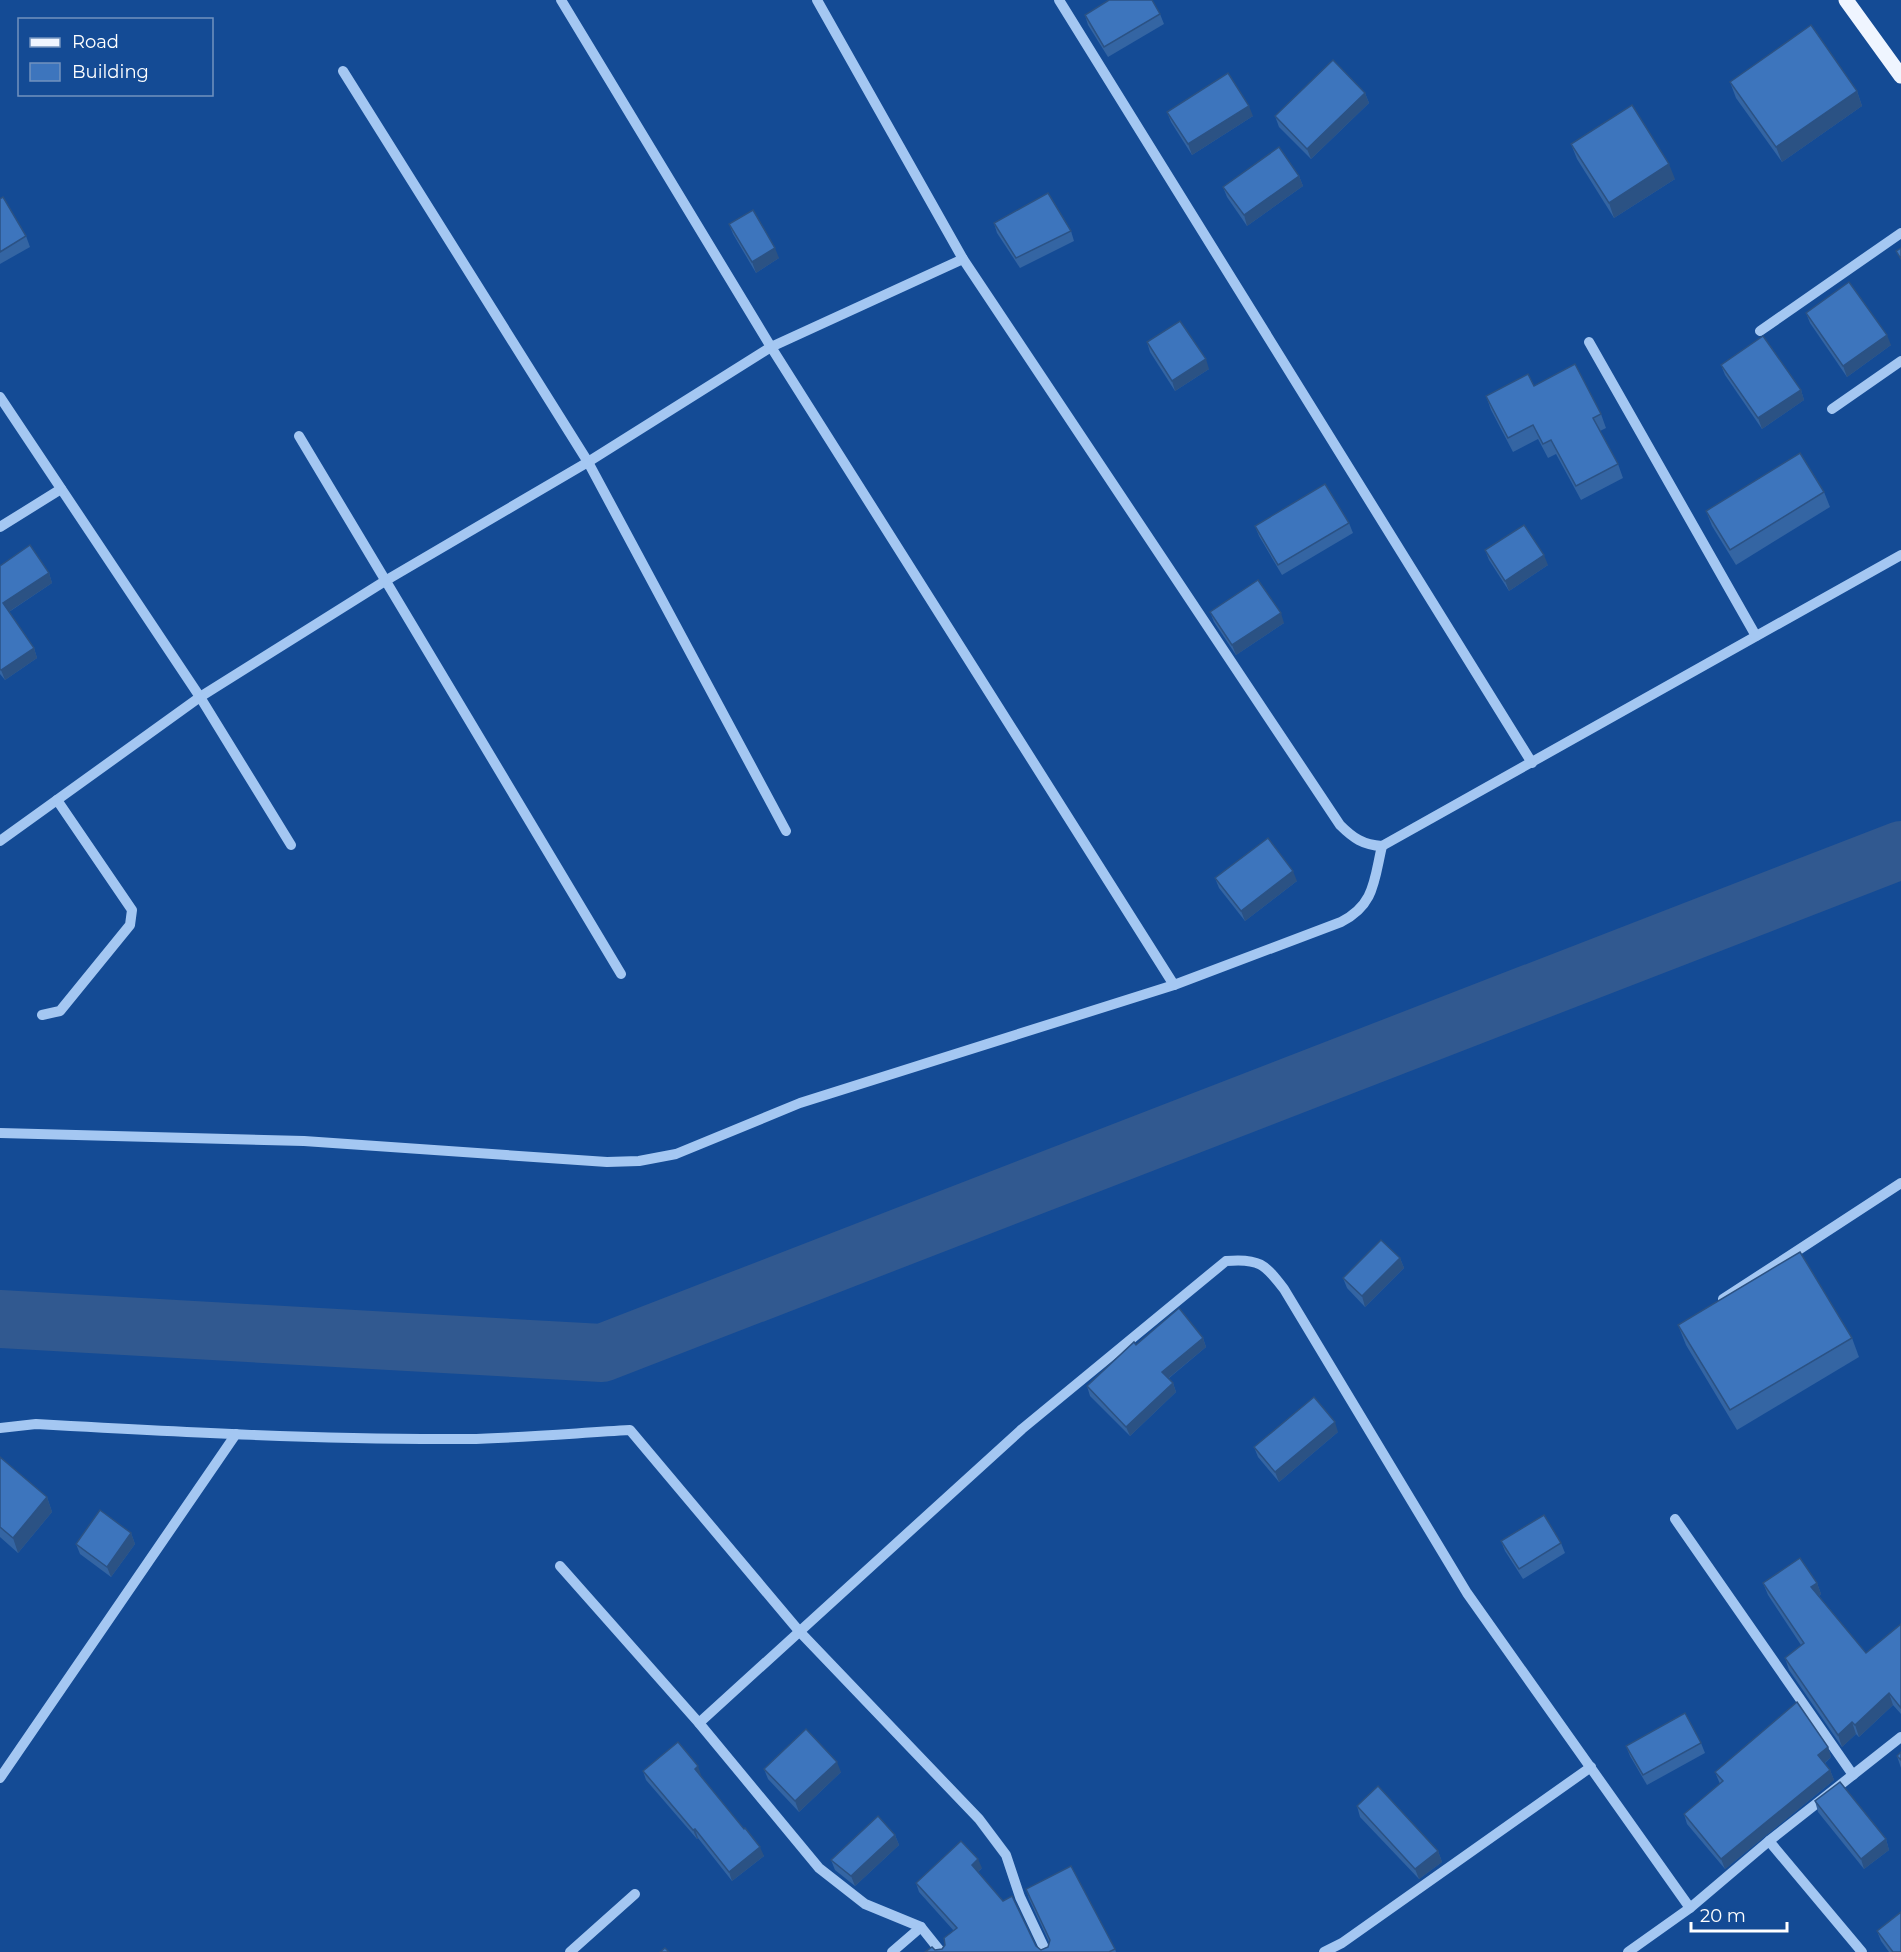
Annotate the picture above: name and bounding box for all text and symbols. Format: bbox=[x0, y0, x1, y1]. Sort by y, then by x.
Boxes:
legend bbox=[18, 18, 213, 96]
text: Road bbox=[72, 31, 119, 53]
text: Building bbox=[72, 61, 149, 83]
scale bar bbox=[1691, 1895, 1787, 1933]
text: 20 m bbox=[1700, 1905, 1746, 1927]

